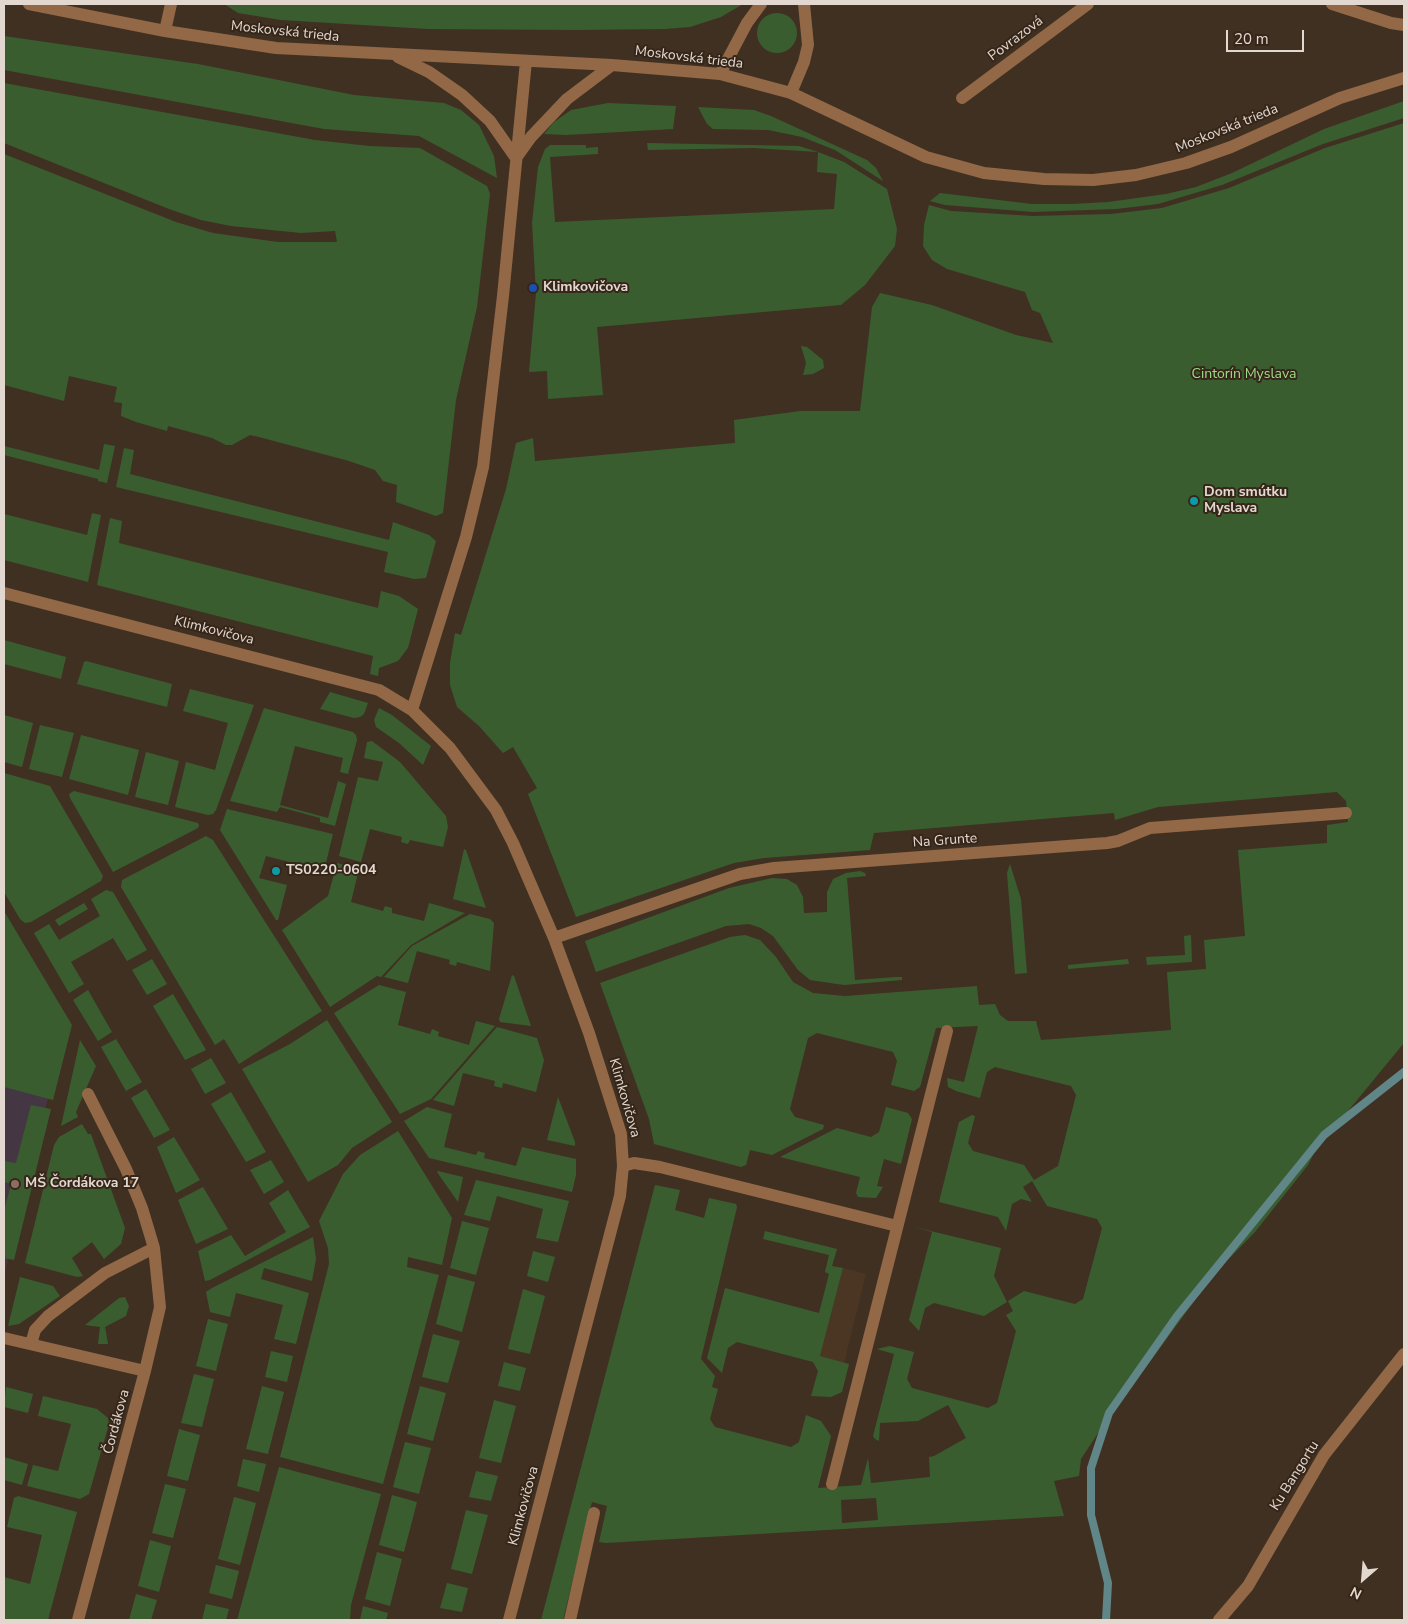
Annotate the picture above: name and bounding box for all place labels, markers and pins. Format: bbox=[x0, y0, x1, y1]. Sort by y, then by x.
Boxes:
place label: Klimkovičova bbox=[543, 280, 628, 296]
marker: Klimkovičova bbox=[527, 282, 539, 294]
place label: Dom smútku Myslava bbox=[1204, 485, 1287, 518]
marker: Dom smútku Myslava bbox=[1188, 495, 1200, 507]
place label: TS0220-0604 bbox=[286, 863, 376, 879]
marker: TS0220-0604 bbox=[270, 865, 282, 877]
place label: MŠ Čordákova 17 bbox=[25, 1176, 139, 1192]
marker: MŠ Čordákova 17 bbox=[9, 1178, 21, 1190]

